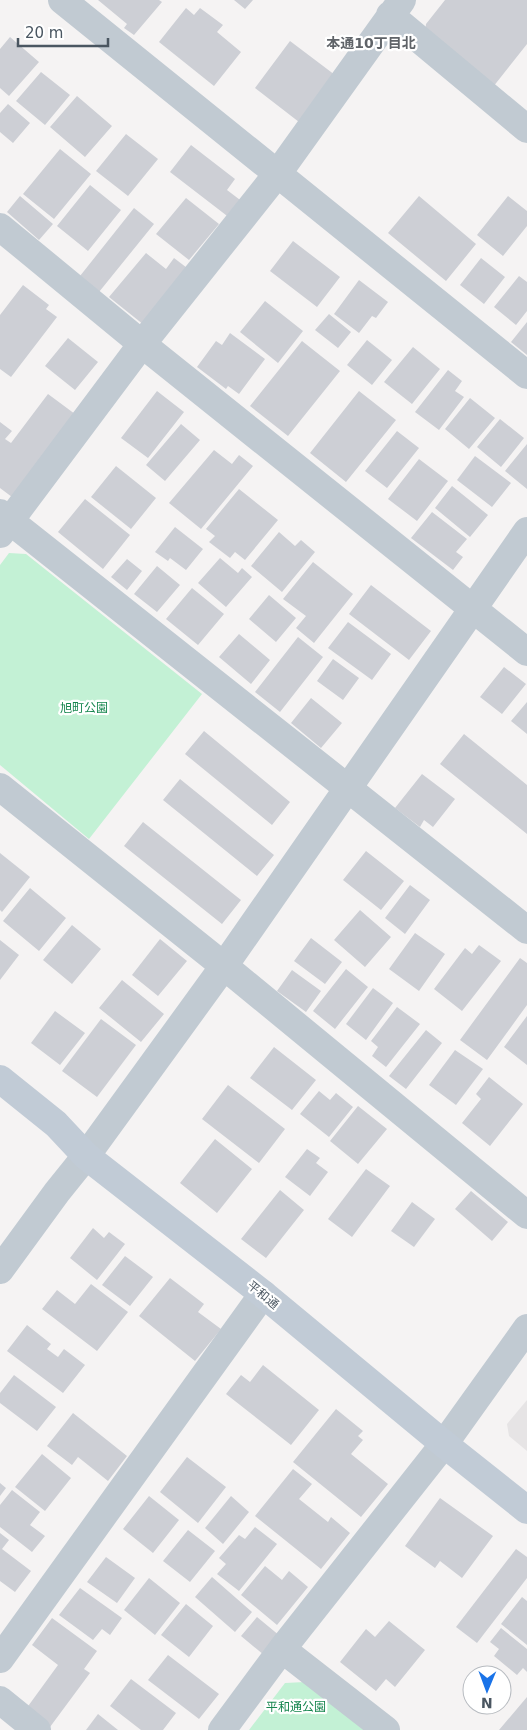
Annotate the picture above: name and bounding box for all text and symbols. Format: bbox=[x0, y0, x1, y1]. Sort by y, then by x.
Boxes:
scale bar bbox=[18, 15, 108, 47]
text: 20 m bbox=[25, 24, 63, 42]
district label: 本通10丁目北 bbox=[326, 35, 416, 51]
park label: 旭町公園 bbox=[60, 701, 108, 715]
street label: 平和通 bbox=[245, 1278, 281, 1312]
north arrow bbox=[462, 1665, 512, 1715]
text: N bbox=[481, 1695, 493, 1711]
park label: 平和通公園 bbox=[266, 1700, 326, 1714]

